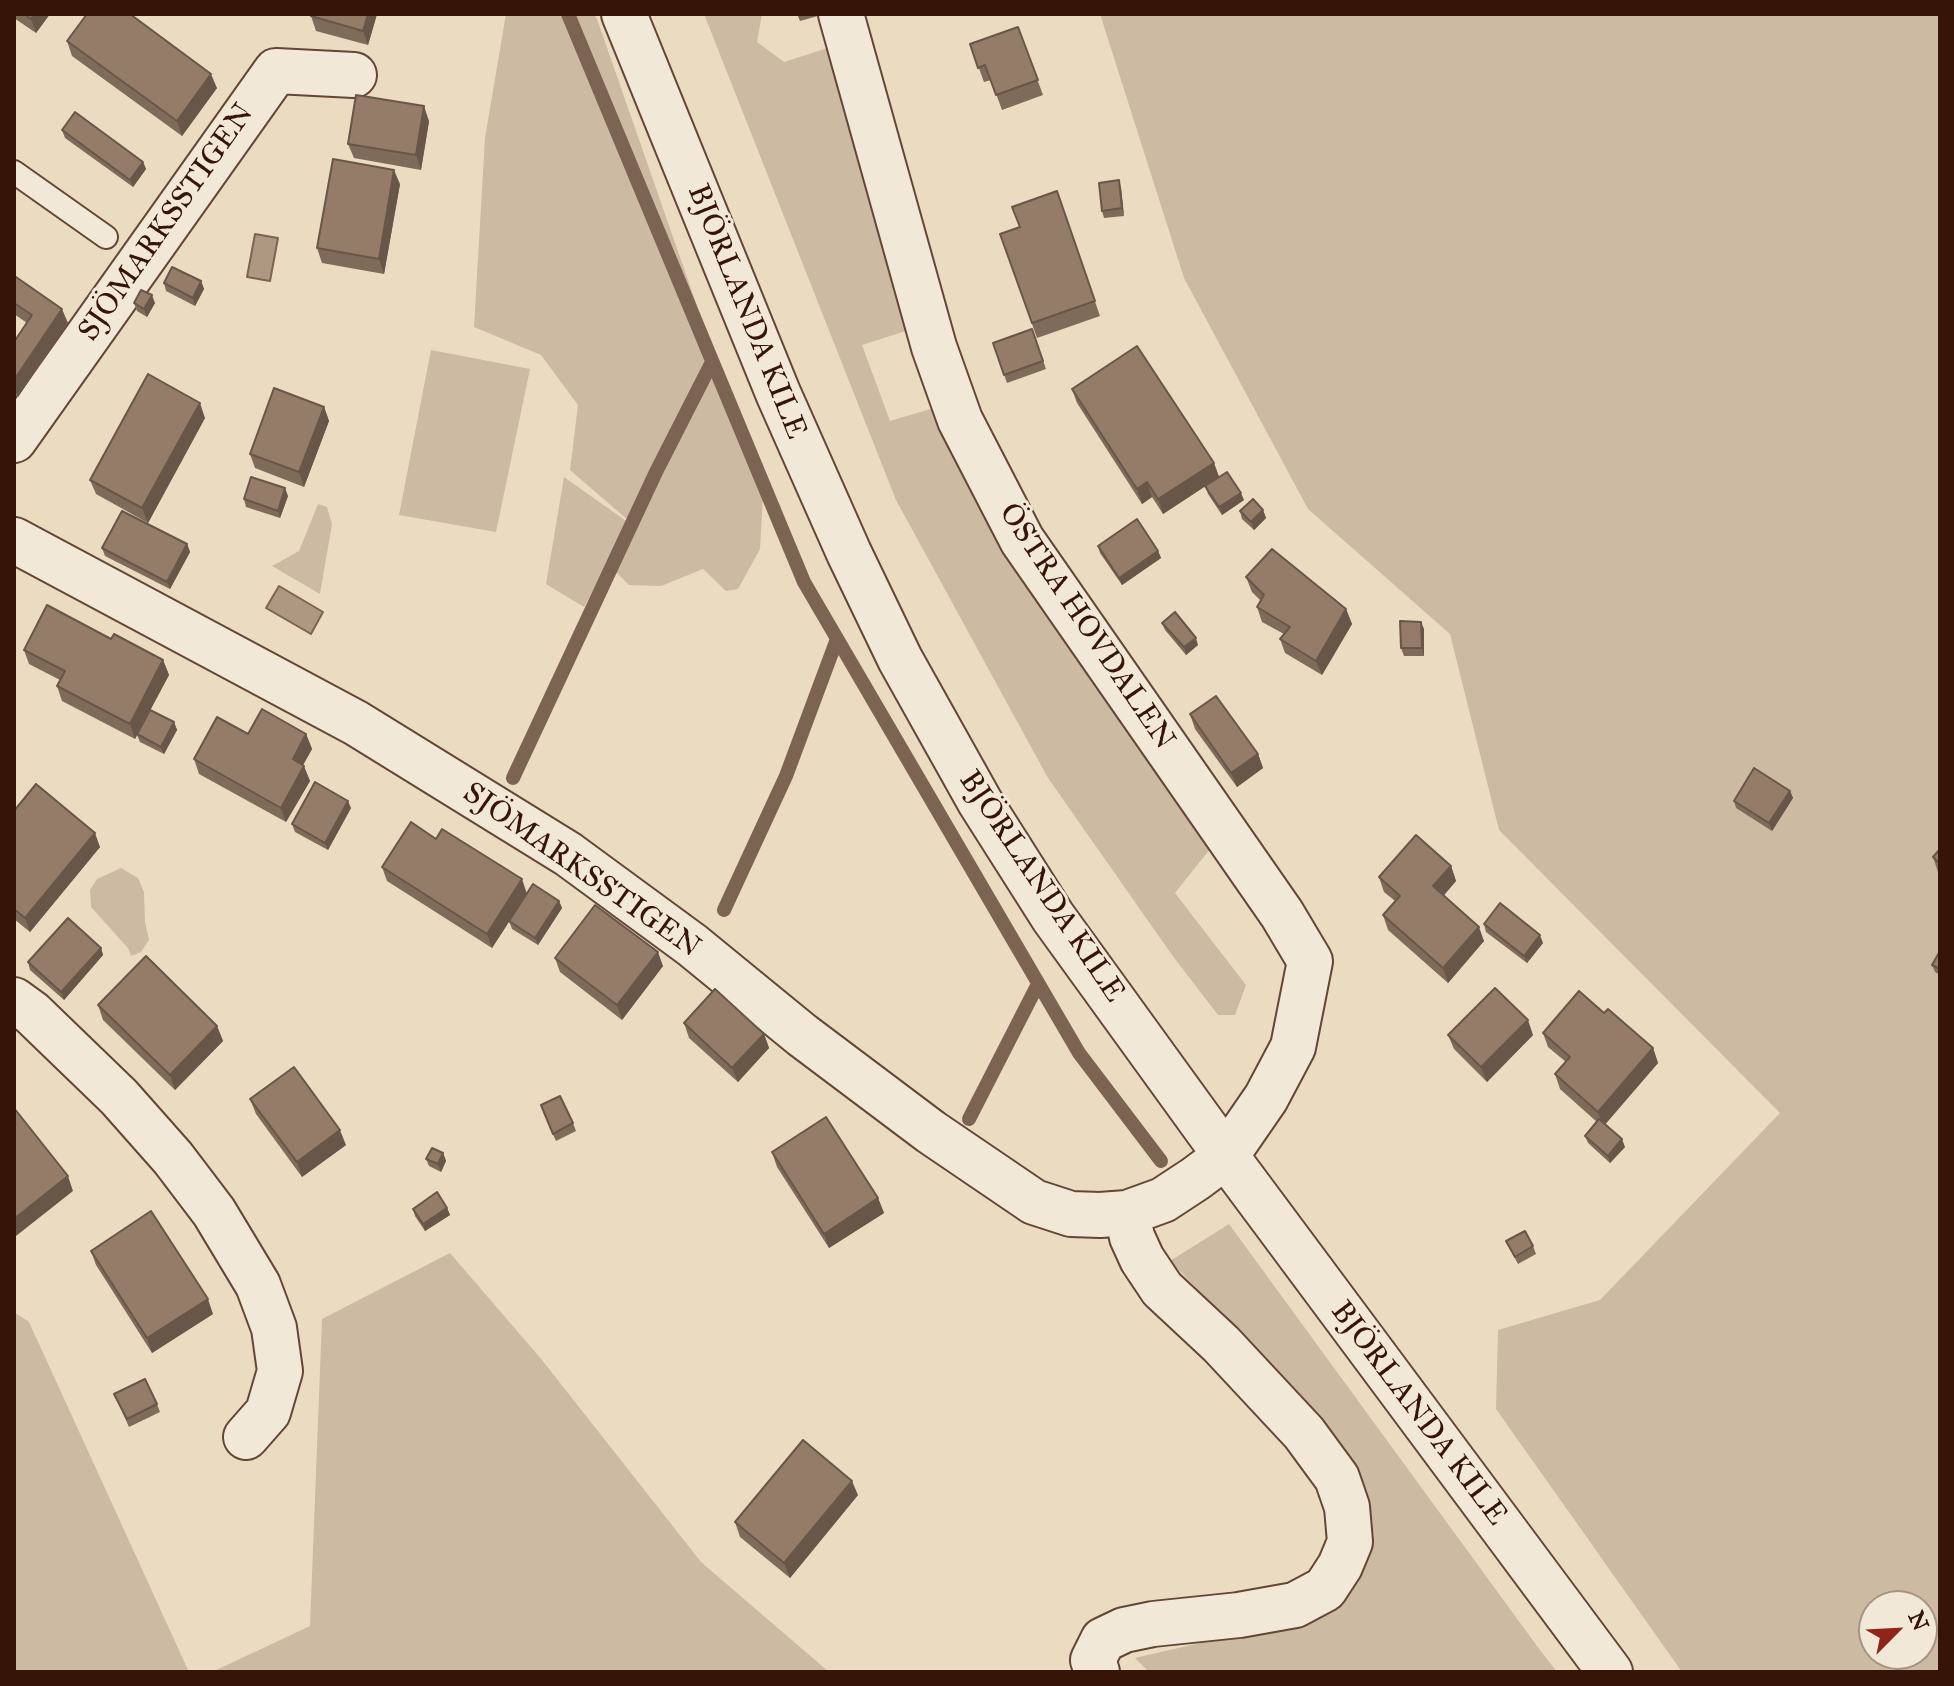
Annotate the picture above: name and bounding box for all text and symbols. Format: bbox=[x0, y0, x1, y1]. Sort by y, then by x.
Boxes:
street label: SJÖMARKSSTIGEN bbox=[72, 97, 262, 349]
street label: BJÖRLANDA KILE bbox=[679, 180, 813, 444]
street label: ÖSTRA HOVDALEN bbox=[990, 497, 1182, 757]
street label: BJÖRLANDA KILE bbox=[950, 765, 1132, 1009]
street label: SJÖMARKSSTIGEN bbox=[455, 776, 707, 966]
street label: BJÖRLANDA KILE bbox=[1322, 1295, 1514, 1533]
north arrow bbox=[1858, 1590, 1938, 1670]
text: N bbox=[1902, 1607, 1935, 1635]

